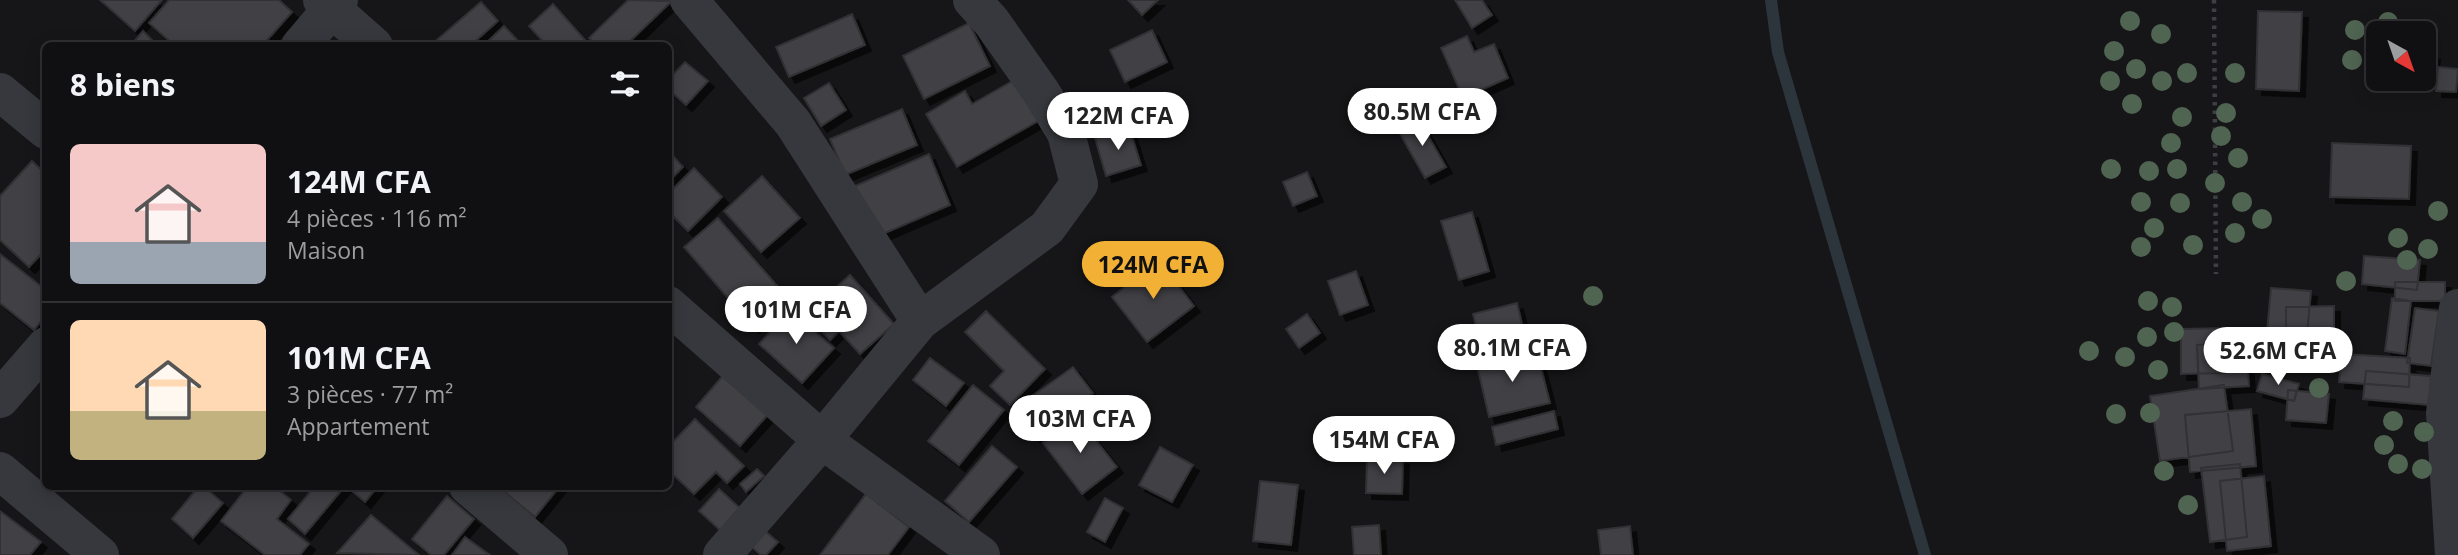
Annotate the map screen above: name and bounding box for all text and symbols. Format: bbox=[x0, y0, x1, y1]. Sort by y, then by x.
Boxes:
north arrow bbox=[2366, 21, 2436, 91]
map controls bbox=[2366, 21, 2436, 91]
text: 8 biens bbox=[70, 64, 175, 105]
icon: filters bbox=[606, 65, 644, 103]
pin: 80.5M CFA bbox=[1342, 88, 1502, 148]
pin: 122M CFA bbox=[1046, 92, 1190, 152]
text: 80.5M CFA bbox=[1364, 95, 1480, 127]
text: 122M CFA bbox=[1063, 99, 1173, 131]
text: 124M CFA bbox=[287, 161, 431, 202]
icon: home bbox=[126, 172, 210, 256]
text: 4 pièces · 116 m² bbox=[287, 202, 467, 234]
text: Maison bbox=[287, 234, 365, 266]
pin: 124M CFA bbox=[1081, 242, 1225, 301]
text: 124M CFA bbox=[1098, 248, 1208, 280]
pin: 101M CFA bbox=[724, 286, 868, 346]
text: 101M CFA bbox=[741, 293, 851, 325]
pin: 80.1M CFA bbox=[1432, 324, 1592, 384]
pin: 52.6M CFA bbox=[2198, 328, 2358, 387]
text: 80.1M CFA bbox=[1454, 331, 1570, 363]
text: 52.6M CFA bbox=[2220, 334, 2336, 366]
text: 101M CFA bbox=[287, 337, 431, 378]
icon: home bbox=[126, 348, 210, 432]
text: 3 pièces · 77 m² bbox=[287, 378, 453, 410]
pin: 103M CFA bbox=[1008, 396, 1152, 455]
text: 103M CFA bbox=[1025, 402, 1135, 434]
text: Appartement bbox=[287, 410, 430, 442]
pin: 154M CFA bbox=[1312, 416, 1456, 476]
text: 154M CFA bbox=[1329, 423, 1439, 455]

